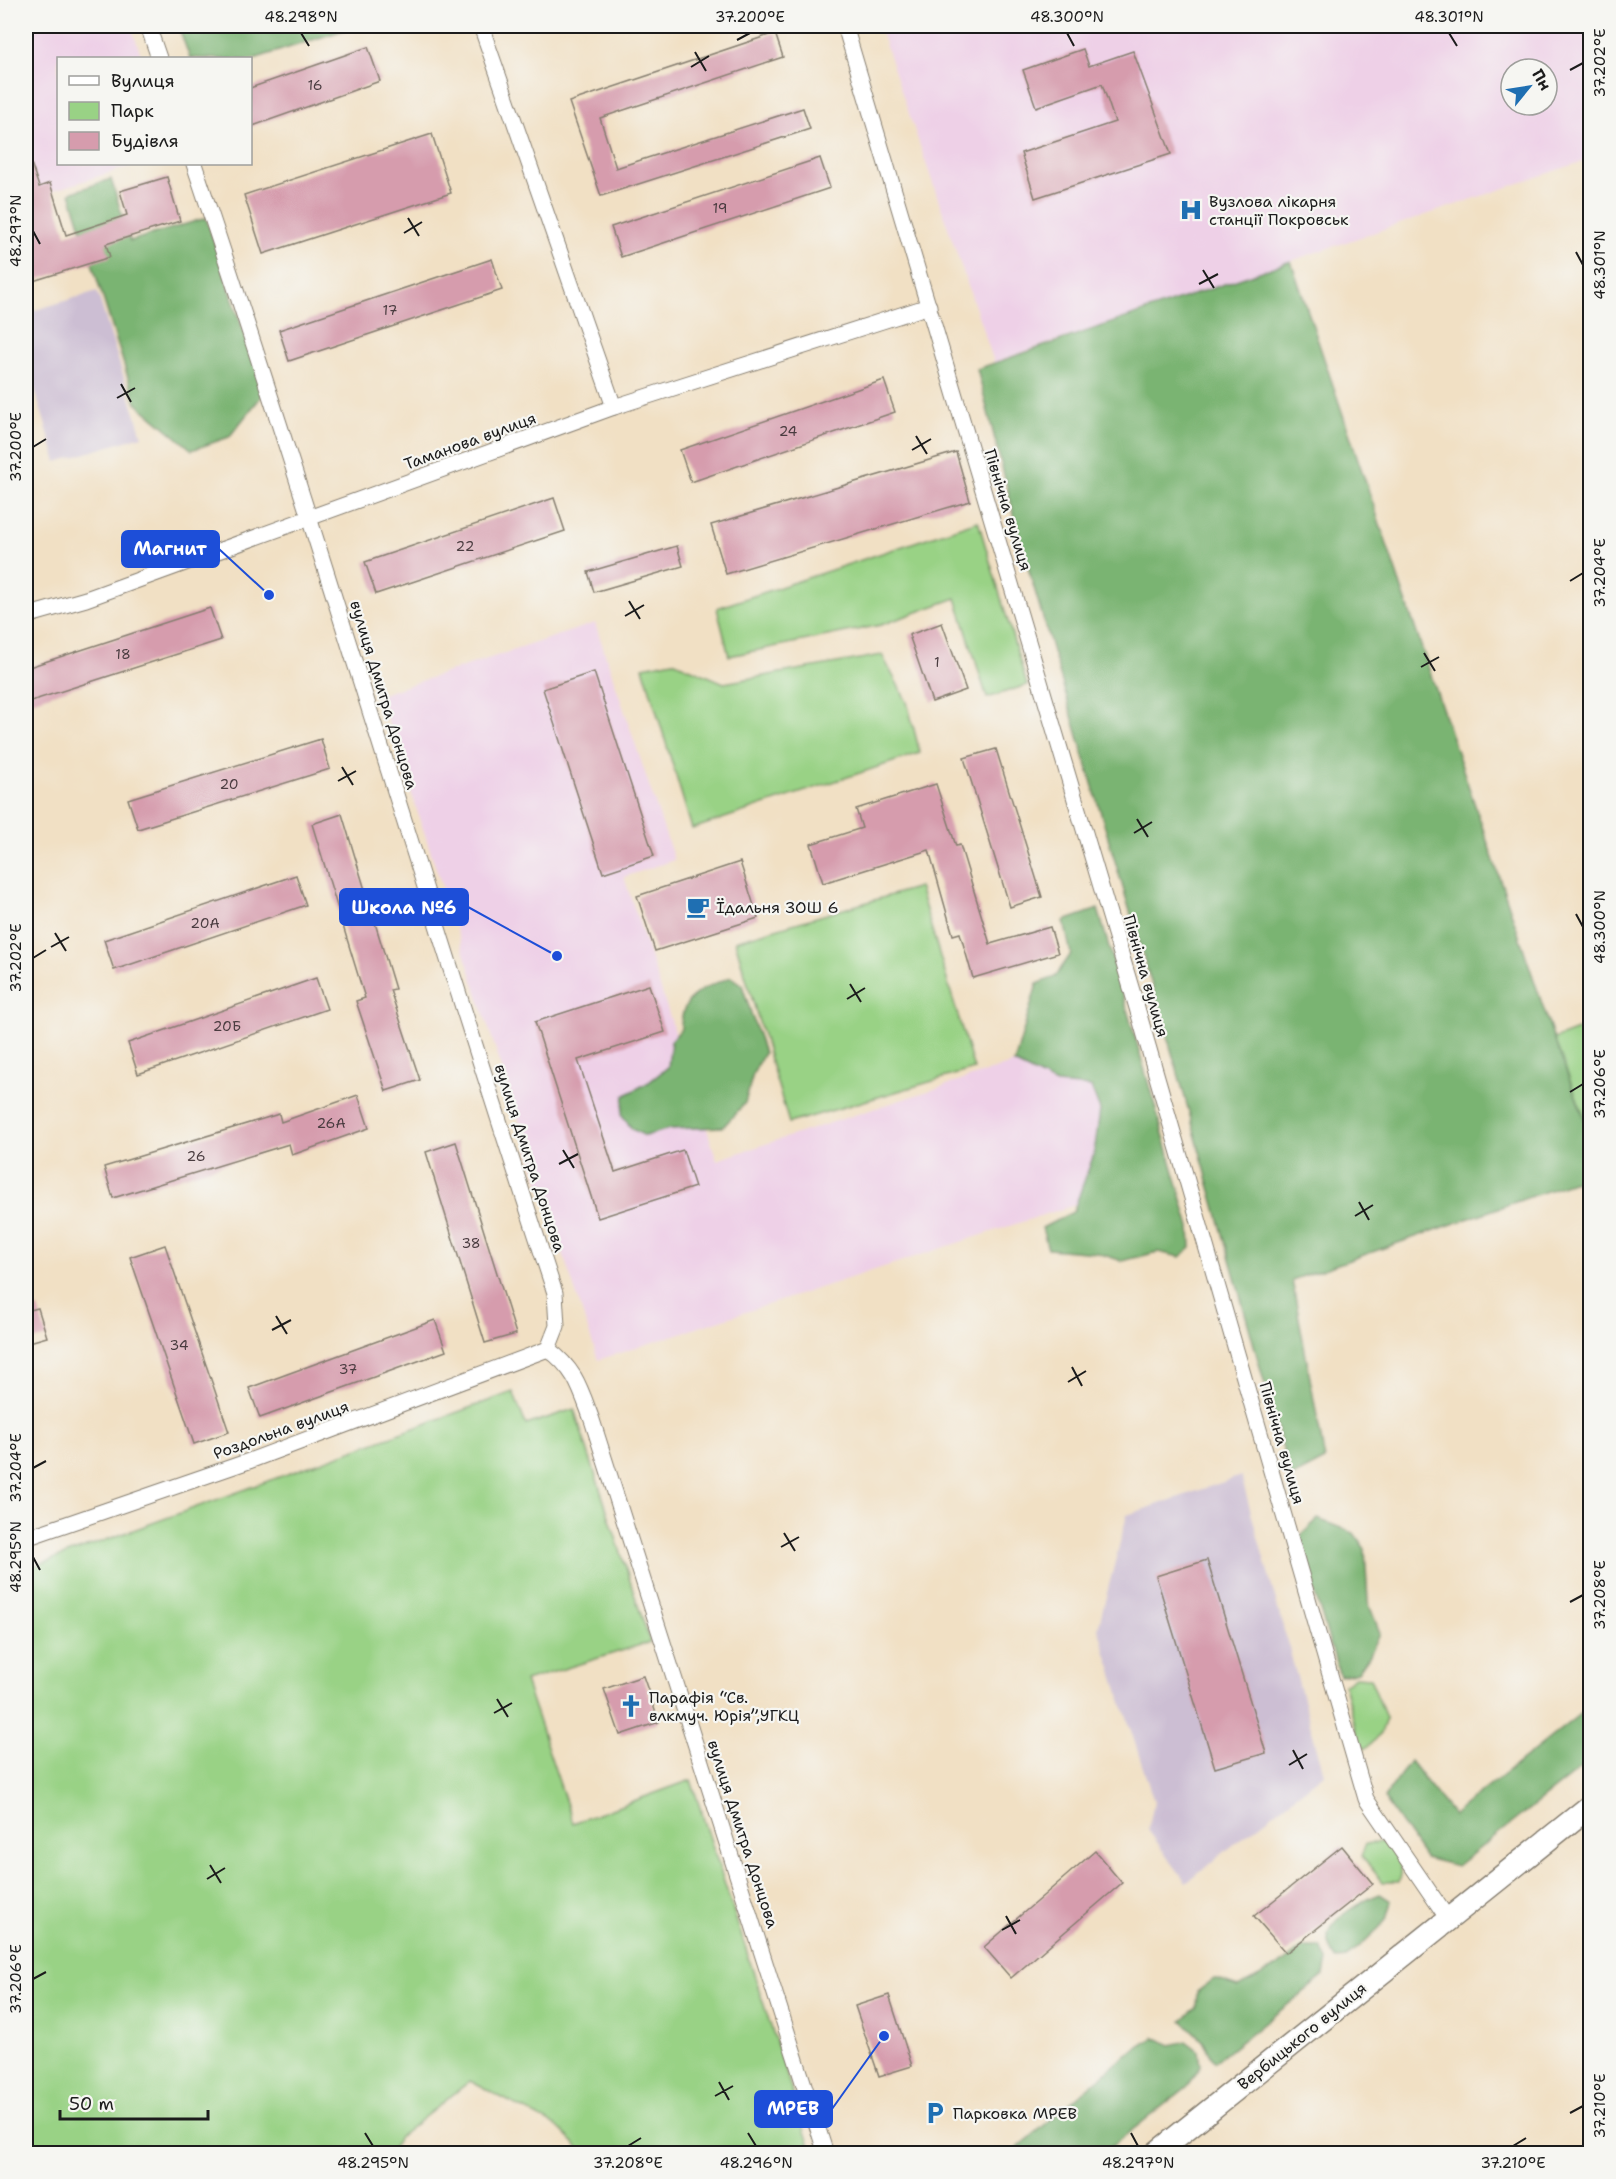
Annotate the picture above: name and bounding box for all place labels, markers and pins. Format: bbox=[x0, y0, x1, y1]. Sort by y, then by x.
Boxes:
place label: Вузлова лікарня станції Покровськ bbox=[1209, 191, 1349, 230]
hospital icon: Вузлова лікарня станції Покровськ bbox=[1178, 197, 1204, 223]
callout: Магнит bbox=[122, 531, 219, 567]
callout: Школа №6 bbox=[340, 889, 468, 925]
cafe icon: Їдальня ЗОШ 6 bbox=[685, 894, 711, 920]
place label: Їдальня ЗОШ 6 bbox=[716, 897, 839, 918]
place label: Парафія “Св. влкмуч. Юрія”,УГКЦ bbox=[649, 1687, 799, 1726]
church icon: Парафія “Св. влкмуч. Юрія”,УГКЦ bbox=[618, 1693, 644, 1719]
callout: МРЕВ bbox=[755, 2091, 832, 2127]
parking icon: Парковка МРЕВ bbox=[922, 2100, 948, 2126]
place label: Парковка МРЕВ bbox=[953, 2103, 1077, 2124]

